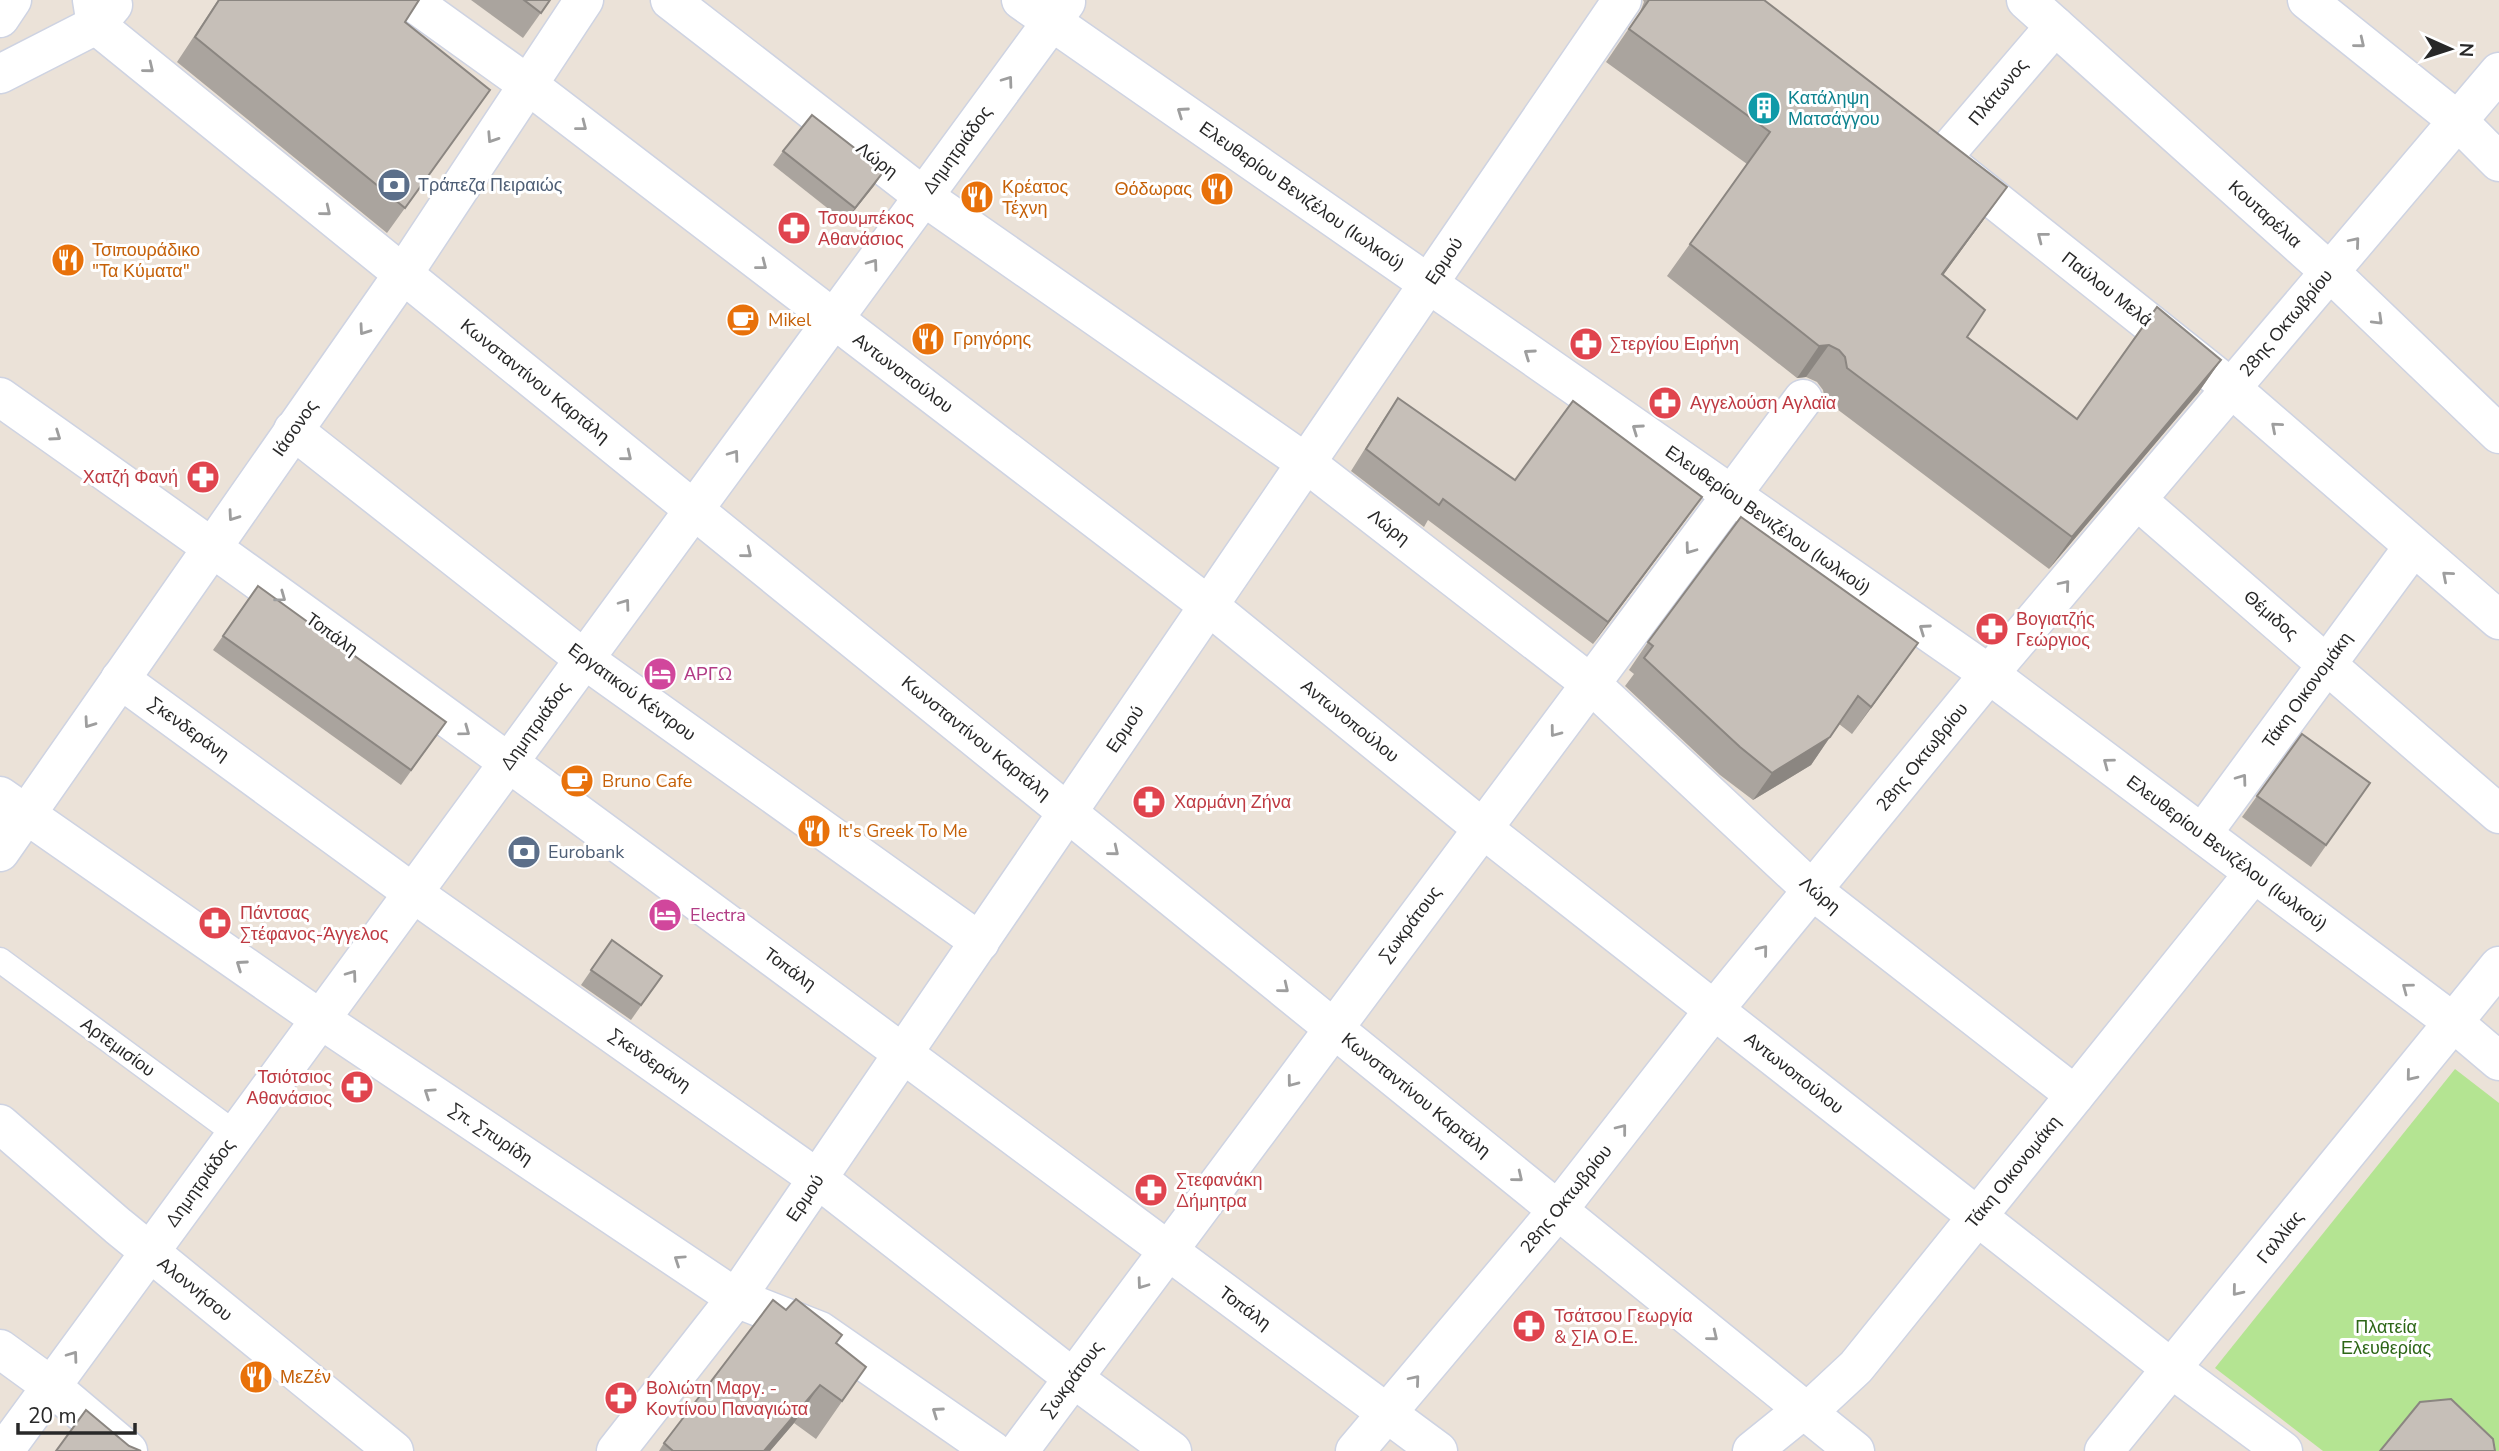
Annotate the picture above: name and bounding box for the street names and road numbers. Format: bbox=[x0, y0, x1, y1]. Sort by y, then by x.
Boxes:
street label: Πλάτωνος bbox=[1963, 53, 2033, 131]
street label: Δημητριάδος bbox=[917, 101, 997, 199]
street label: Ελευθερίου Βενιζέλου (Ιωλκού) bbox=[1195, 116, 1409, 276]
street label: Λώρη bbox=[851, 136, 903, 184]
street label: Κουταρέλια bbox=[2223, 175, 2307, 253]
street label: Ερμού bbox=[1419, 233, 1469, 289]
street label: Παύλου Μελά bbox=[2057, 246, 2157, 332]
street label: 28ης Οκτωβρίου bbox=[2234, 264, 2338, 382]
street label: Κωνσταντίνου Καρτάλη bbox=[455, 313, 615, 449]
street label: Αντωνοπούλου bbox=[848, 327, 958, 419]
street label: Ιάσονος bbox=[267, 395, 323, 461]
street label: Ελευθερίου Βενιζέλου (Ιωλκού) bbox=[1661, 440, 1875, 600]
street label: Λώρη bbox=[1363, 503, 1415, 551]
street label: Θέμιδος bbox=[2239, 585, 2304, 646]
street label: Τοπάλη bbox=[301, 607, 363, 661]
street label: Τάκη Οικονομάκη bbox=[2257, 627, 2357, 753]
street label: Εργατικού Κέντρου bbox=[563, 638, 701, 746]
street label: Κωνσταντίνου Καρτάλη bbox=[896, 670, 1056, 806]
street label: Αντωνοπούλου bbox=[1296, 674, 1404, 768]
street label: Δημητριάδος bbox=[495, 677, 575, 775]
street label: Σκενδεράνη bbox=[144, 692, 234, 766]
street label: 28ης Οκτωβρίου bbox=[1871, 698, 1973, 816]
street label: Ερμού bbox=[1100, 701, 1150, 757]
street label: Ελευθερίου Βενιζέλου (Ιωλκού) bbox=[2122, 770, 2332, 936]
street label: Λώρη bbox=[1795, 871, 1845, 919]
street label: Σωκράτους bbox=[1373, 881, 1447, 967]
street label: Τοπάλη bbox=[759, 942, 821, 996]
street label: Αρτεμισίου bbox=[76, 1012, 160, 1082]
street label: Σκενδεράνη bbox=[604, 1023, 696, 1097]
street label: Κωνσταντίνου Καρτάλη bbox=[1336, 1027, 1496, 1163]
street label: Αντωνοπούλου bbox=[1739, 1027, 1849, 1119]
street label: Σπ. Σπυρίδη bbox=[445, 1097, 537, 1171]
street label: Τάκη Οικονομάκη bbox=[1960, 1111, 2066, 1233]
street label: Δημητριάδος bbox=[160, 1134, 240, 1232]
street label: 28ης Οκτωβρίου bbox=[1515, 1140, 1617, 1258]
street label: Ερμού bbox=[780, 1170, 830, 1226]
street label: Γαλλίας bbox=[2251, 1205, 2309, 1268]
street label: Αλοννήσου bbox=[153, 1251, 237, 1327]
street label: Τοπάλη bbox=[1214, 1281, 1276, 1335]
street label: Σωκράτους bbox=[1035, 1336, 1109, 1422]

